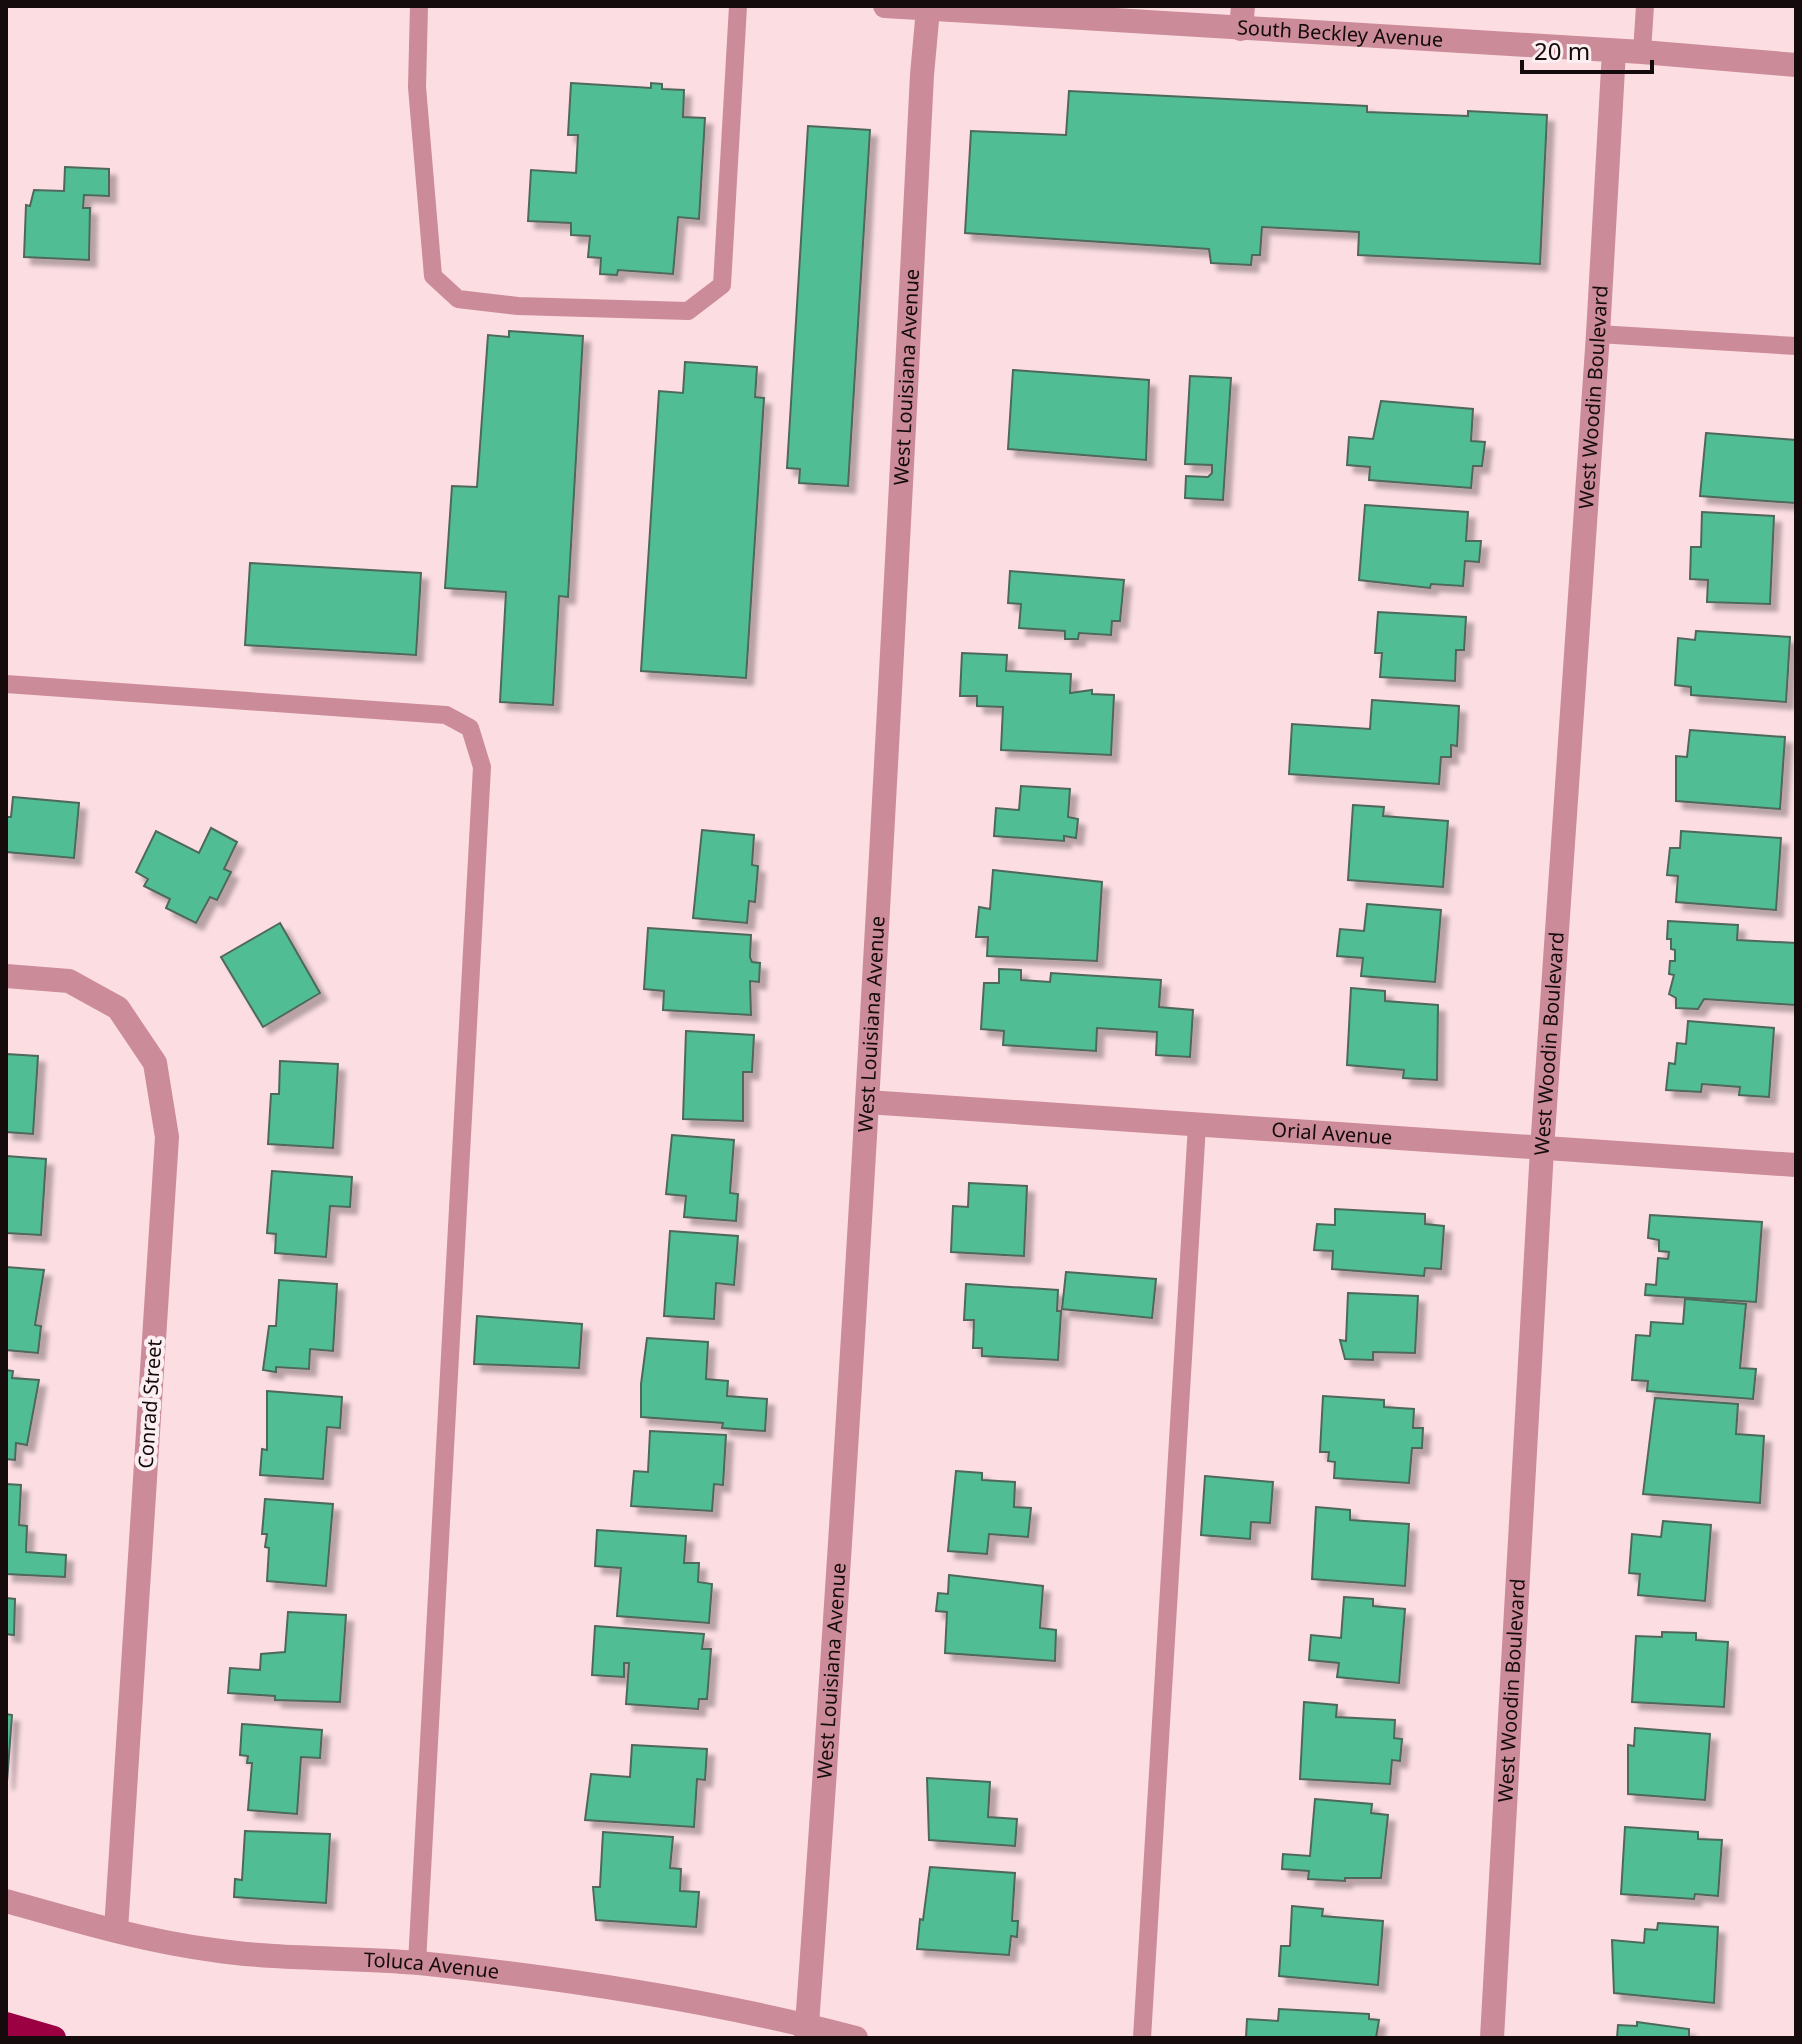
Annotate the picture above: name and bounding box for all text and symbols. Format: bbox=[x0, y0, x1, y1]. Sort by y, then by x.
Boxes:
street label: South Beckley Avenue bbox=[1236, 13, 1444, 53]
scale bar bbox=[1522, 24, 1652, 74]
text: 20 m bbox=[1534, 34, 1590, 67]
street label: West Louisiana Avenue bbox=[887, 268, 925, 486]
street label: West Woodin Boulevard bbox=[1572, 285, 1614, 510]
street label: West Louisiana Avenue bbox=[851, 915, 891, 1133]
street label: West Woodin Boulevard bbox=[1528, 931, 1570, 1156]
street label: Orial Avenue bbox=[1271, 1115, 1393, 1151]
street label: Conrad Street bbox=[132, 1338, 167, 1470]
street label: West Louisiana Avenue bbox=[810, 1562, 852, 1780]
street label: West Woodin Boulevard bbox=[1491, 1578, 1531, 1803]
street label: Toluca Avenue bbox=[363, 1946, 501, 1985]

